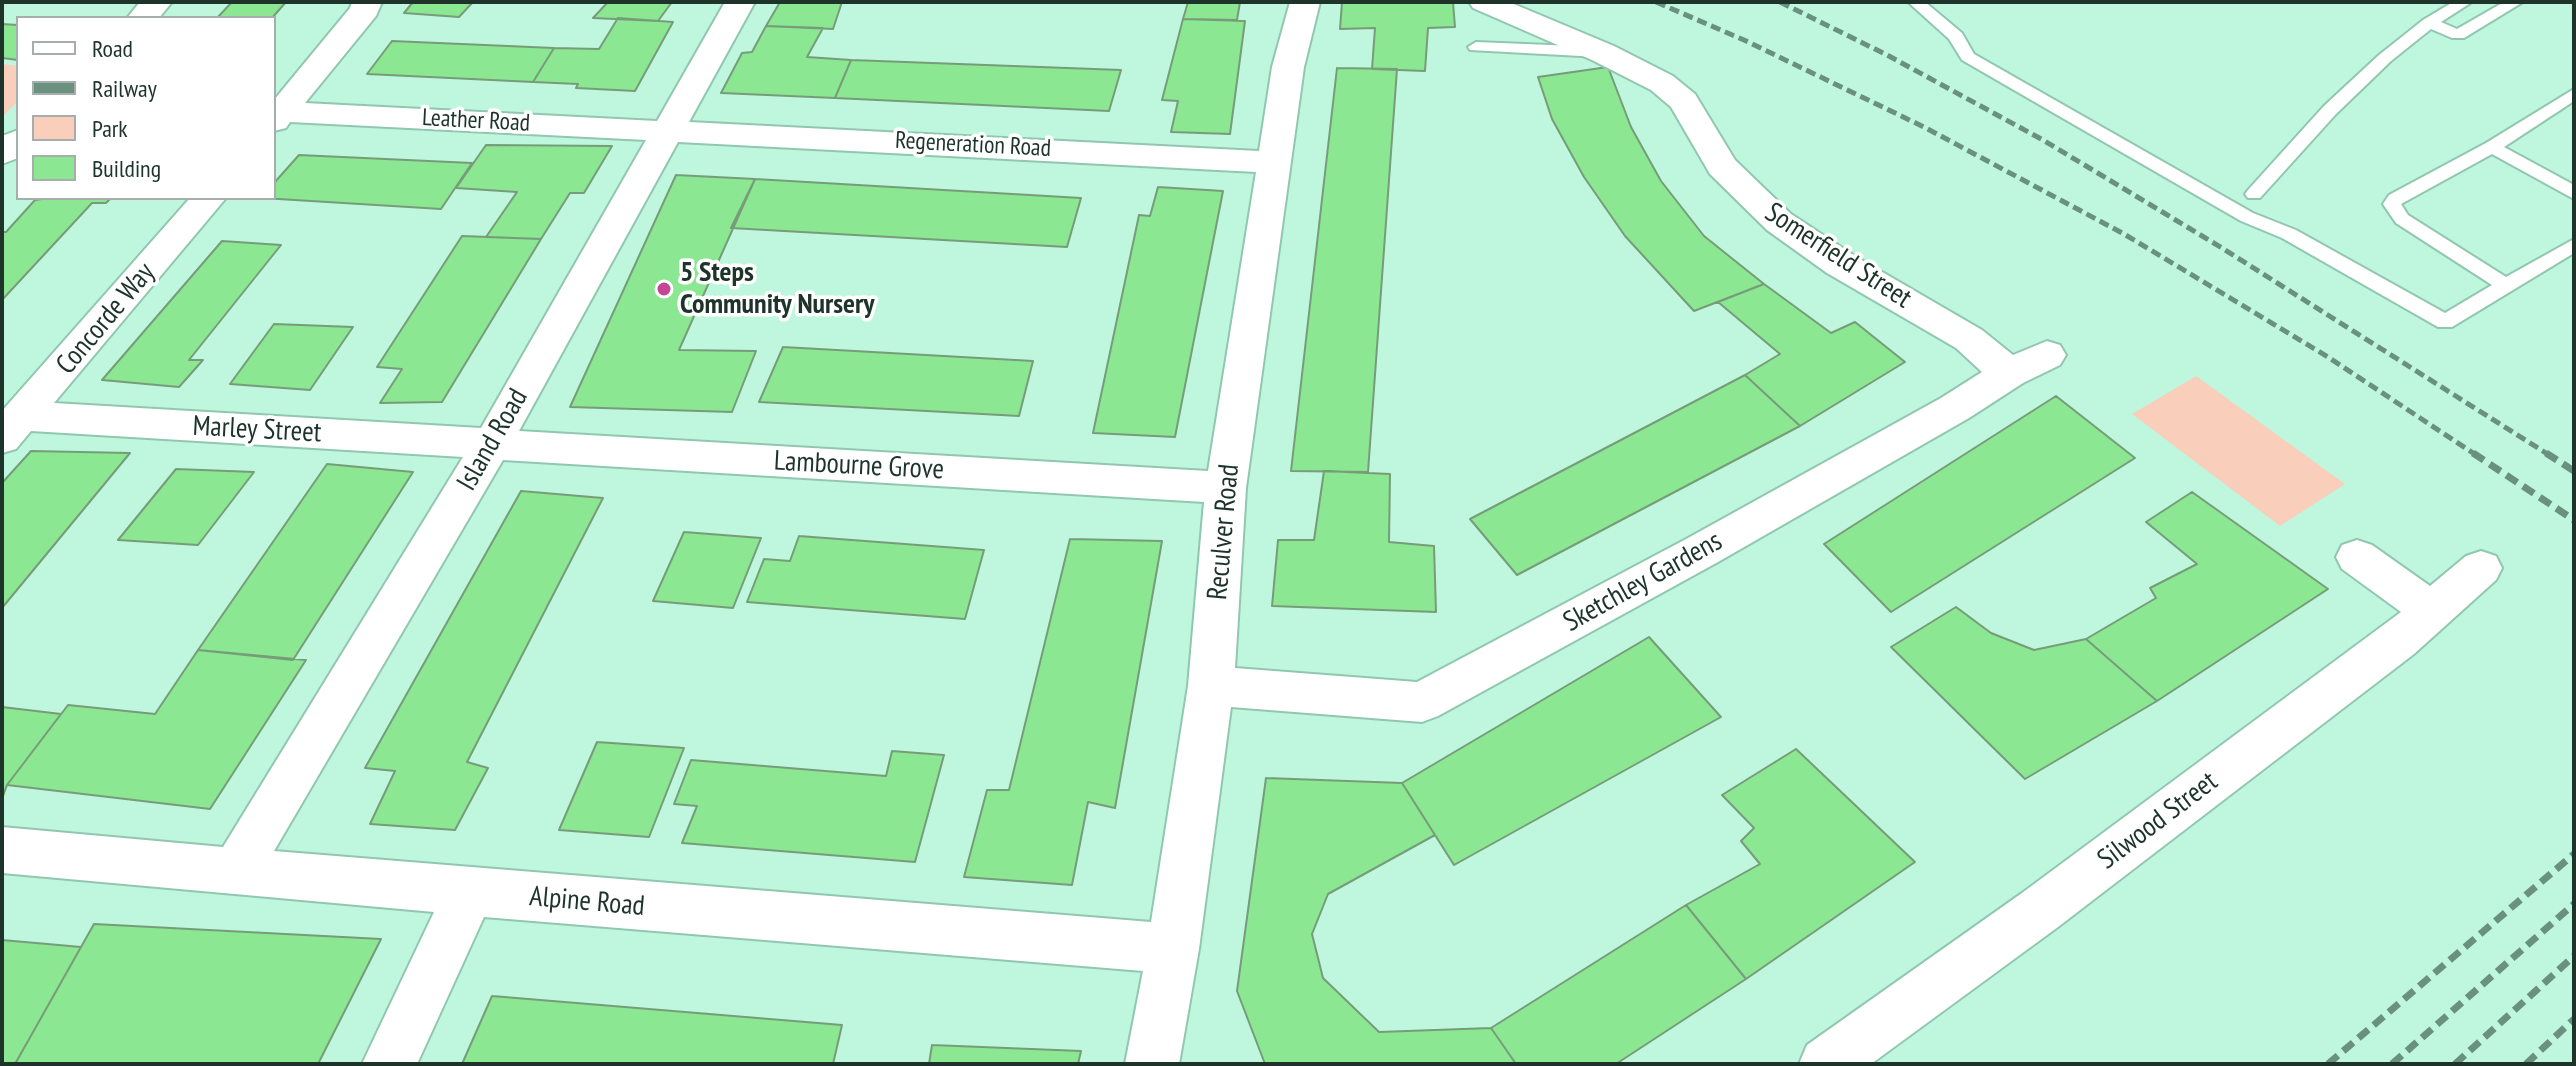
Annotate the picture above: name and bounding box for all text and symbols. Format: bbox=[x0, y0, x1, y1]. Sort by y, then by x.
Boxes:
legend bbox=[16, 16, 276, 200]
text: Road bbox=[92, 33, 133, 64]
text: Railway bbox=[92, 73, 157, 104]
street label: Leather Road bbox=[421, 104, 531, 138]
text: Park bbox=[92, 113, 128, 144]
street label: Regeneration Road bbox=[894, 127, 1052, 163]
text: Building bbox=[92, 153, 161, 184]
street label: Somerfield Street bbox=[1758, 196, 1918, 316]
place label: 5 Steps Community Nursery bbox=[680, 256, 874, 322]
street label: Concorde Way bbox=[50, 257, 162, 381]
marker: 5 Steps Community Nursery bbox=[655, 280, 673, 298]
street label: Island Road bbox=[450, 383, 536, 497]
street label: Marley Street bbox=[192, 410, 322, 450]
street label: Lambourne Grove bbox=[773, 445, 945, 487]
street label: Reculver Road bbox=[1201, 463, 1247, 601]
street label: Sketchley Gardens bbox=[1558, 525, 1728, 639]
street label: Silwood Street bbox=[2092, 765, 2224, 877]
street label: Alpine Road bbox=[528, 880, 646, 924]

